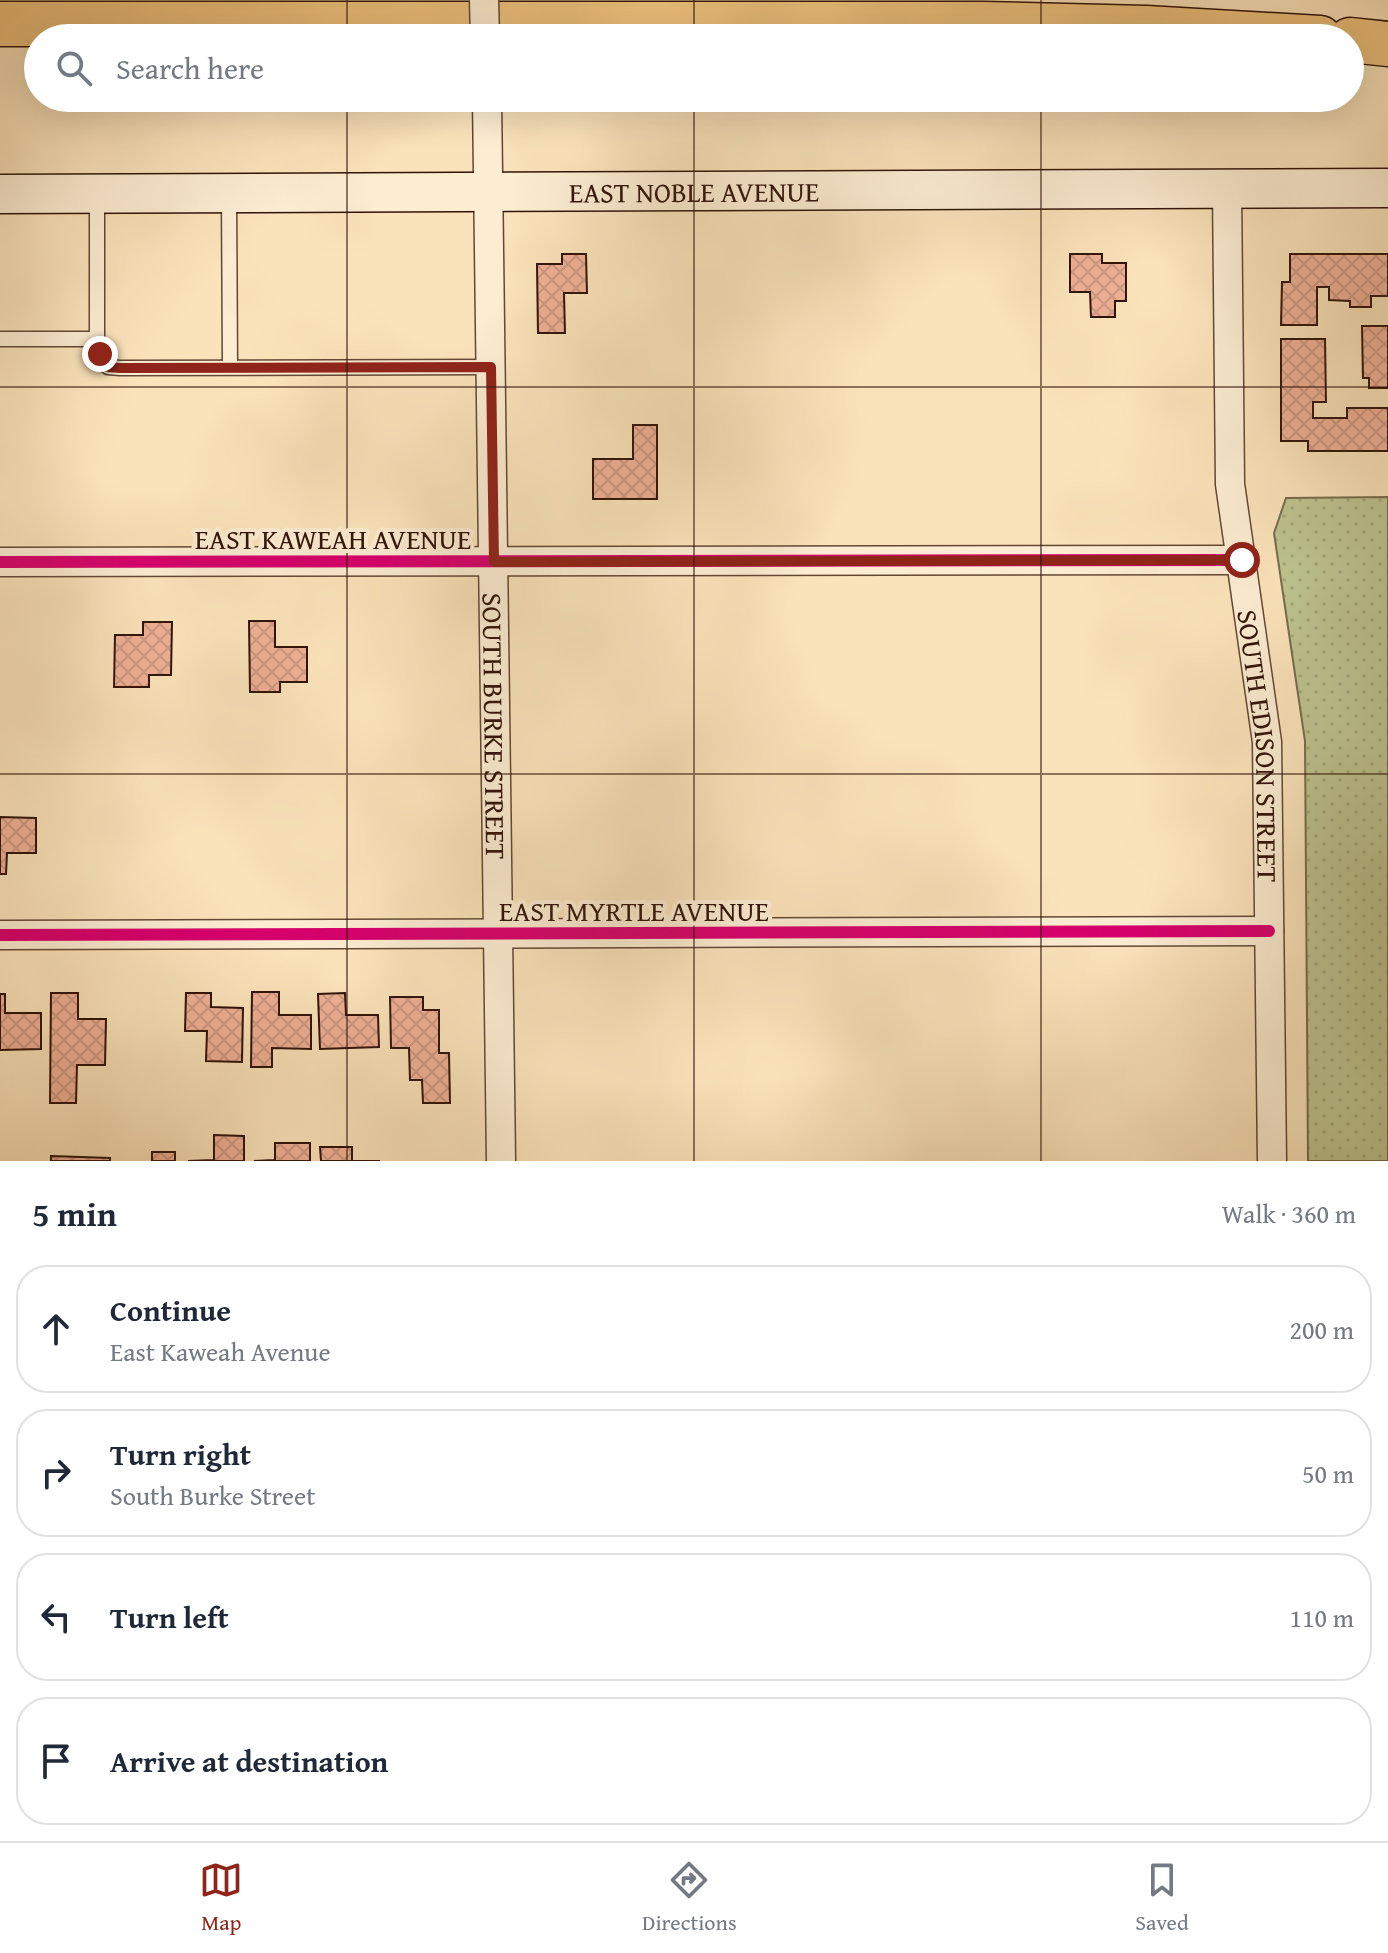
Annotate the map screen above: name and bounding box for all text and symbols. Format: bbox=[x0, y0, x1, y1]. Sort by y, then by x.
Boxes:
search box bbox=[24, 24, 1364, 112]
icon: search bbox=[52, 46, 96, 90]
text: Search here bbox=[116, 46, 264, 90]
street label: EAST NOBLE AVENUE bbox=[569, 170, 819, 212]
route end bbox=[82, 336, 118, 372]
street label: EAST KAWEAH AVENUE bbox=[195, 518, 471, 559]
route start bbox=[1224, 542, 1260, 578]
street label: SOUTH BURKE STREET bbox=[473, 592, 518, 860]
street label: SOUTH EDISON STREET bbox=[1228, 607, 1289, 883]
street label: EAST MYRTLE AVENUE bbox=[499, 890, 769, 931]
text: 5 min bbox=[32, 1189, 117, 1238]
text: Walk · 360 m bbox=[1222, 1194, 1356, 1233]
text: Continue bbox=[110, 1288, 231, 1332]
icon: ahead bbox=[34, 1307, 78, 1351]
text: 200 m bbox=[1289, 1310, 1354, 1349]
text: East Kaweah Avenue bbox=[110, 1332, 331, 1371]
text: Turn right bbox=[110, 1432, 251, 1476]
icon: right bbox=[34, 1451, 78, 1495]
text: 50 m bbox=[1302, 1454, 1354, 1493]
text: South Burke Street bbox=[110, 1476, 315, 1515]
icon: left bbox=[34, 1595, 78, 1639]
text: Turn left bbox=[110, 1595, 229, 1639]
text: 110 m bbox=[1289, 1598, 1354, 1637]
icon: arrive bbox=[34, 1739, 78, 1783]
text: Arrive at destination bbox=[110, 1739, 388, 1783]
tab: Map bbox=[199, 1858, 243, 1938]
tab: Directions bbox=[642, 1858, 737, 1938]
tab: Saved bbox=[1135, 1858, 1189, 1938]

